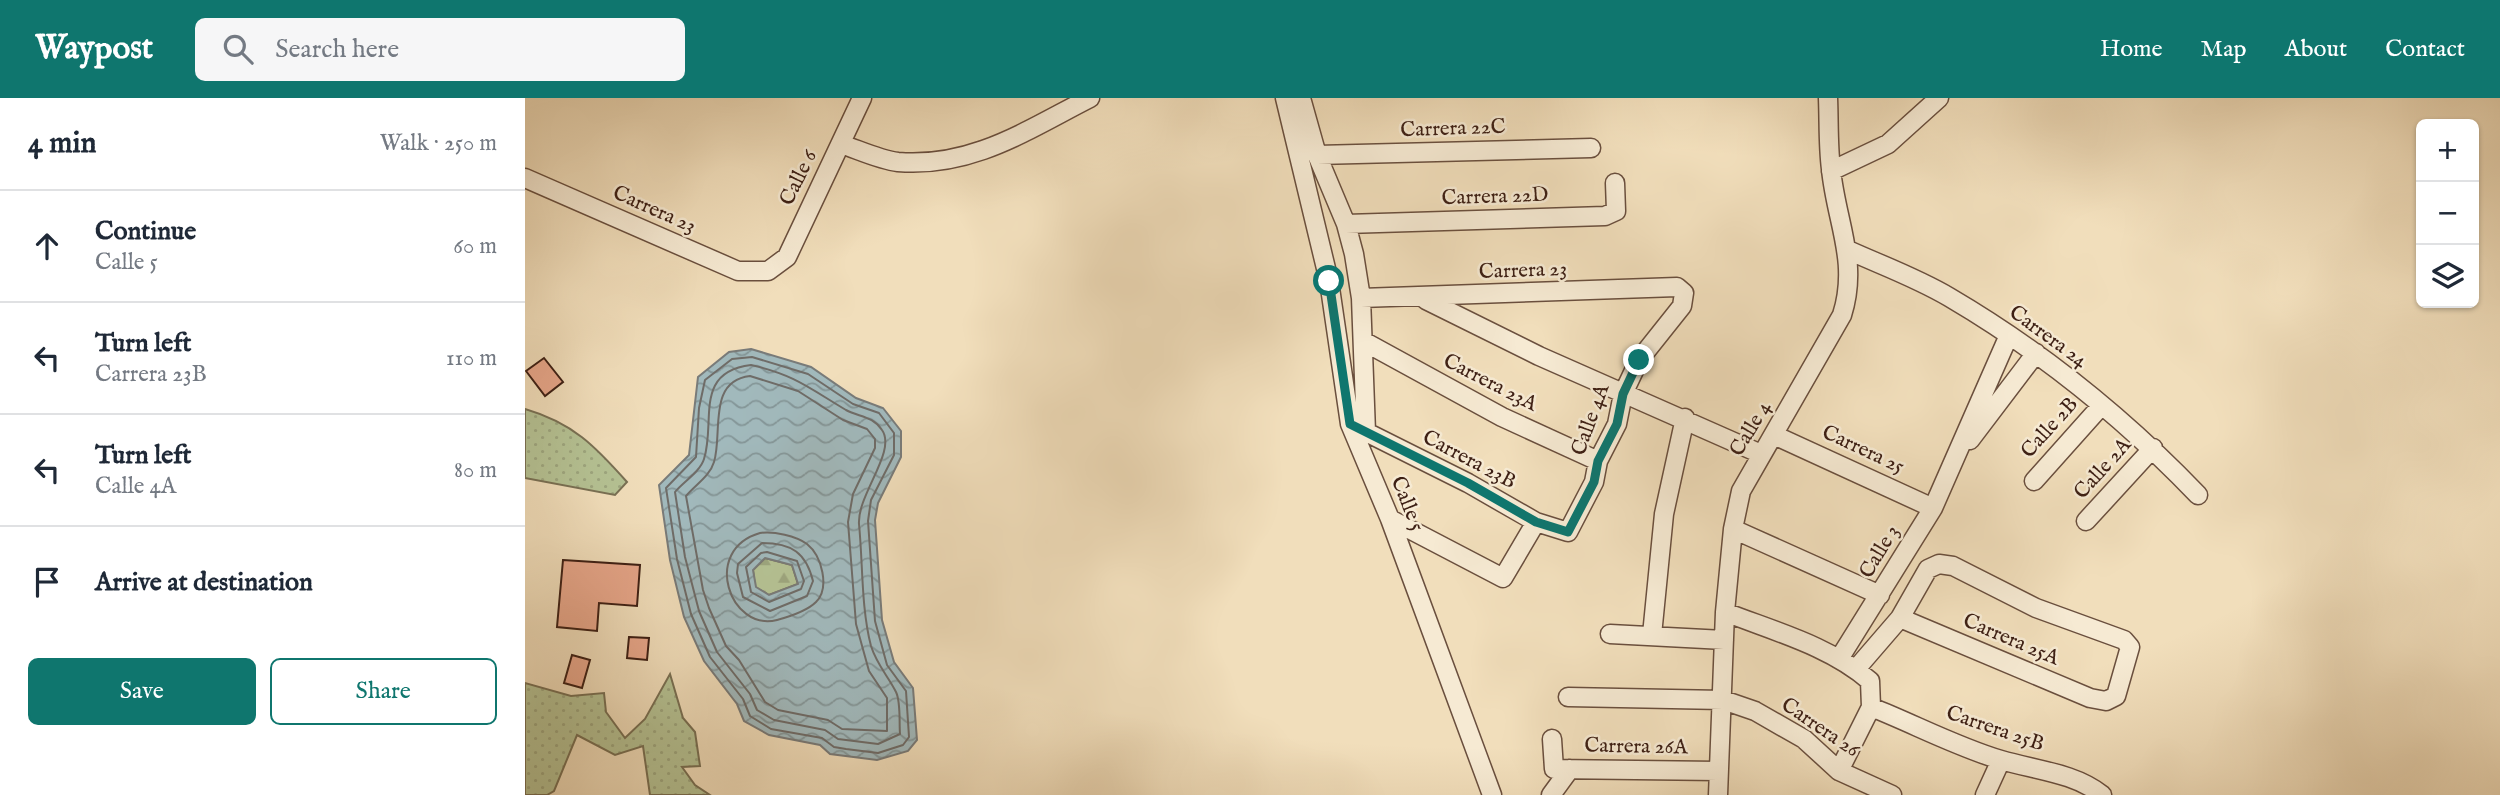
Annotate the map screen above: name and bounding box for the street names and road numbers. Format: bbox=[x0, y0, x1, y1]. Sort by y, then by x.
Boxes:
street label: Carrera 22C bbox=[1400, 114, 1506, 144]
street label: Calle 6 bbox=[774, 145, 824, 210]
street label: Carrera 23 bbox=[608, 180, 700, 240]
street label: Carrera 22D bbox=[1441, 182, 1549, 212]
street label: Carrera 23 bbox=[1478, 256, 1568, 286]
street label: Carrera 24 bbox=[2003, 299, 2093, 375]
street label: Carrera 23A bbox=[1438, 348, 1542, 419]
street label: Calle 4A bbox=[1566, 380, 1617, 459]
street label: Calle 2B bbox=[2015, 392, 2085, 464]
street label: Calle 4 bbox=[1724, 396, 1778, 462]
street label: Carrera 25 bbox=[1817, 419, 1909, 481]
street label: Carrera 23B bbox=[1418, 424, 1521, 496]
street label: Calle 2A bbox=[2068, 432, 2138, 505]
street label: Calle 5 bbox=[1384, 472, 1430, 536]
street label: Calle 3 bbox=[1854, 520, 1906, 584]
street label: Carrera 25A bbox=[1959, 608, 2064, 673]
street label: Carrera 26 bbox=[1775, 692, 1865, 765]
street label: Carrera 25B bbox=[1942, 700, 2048, 758]
street label: Carrera 26A bbox=[1584, 733, 1689, 761]

